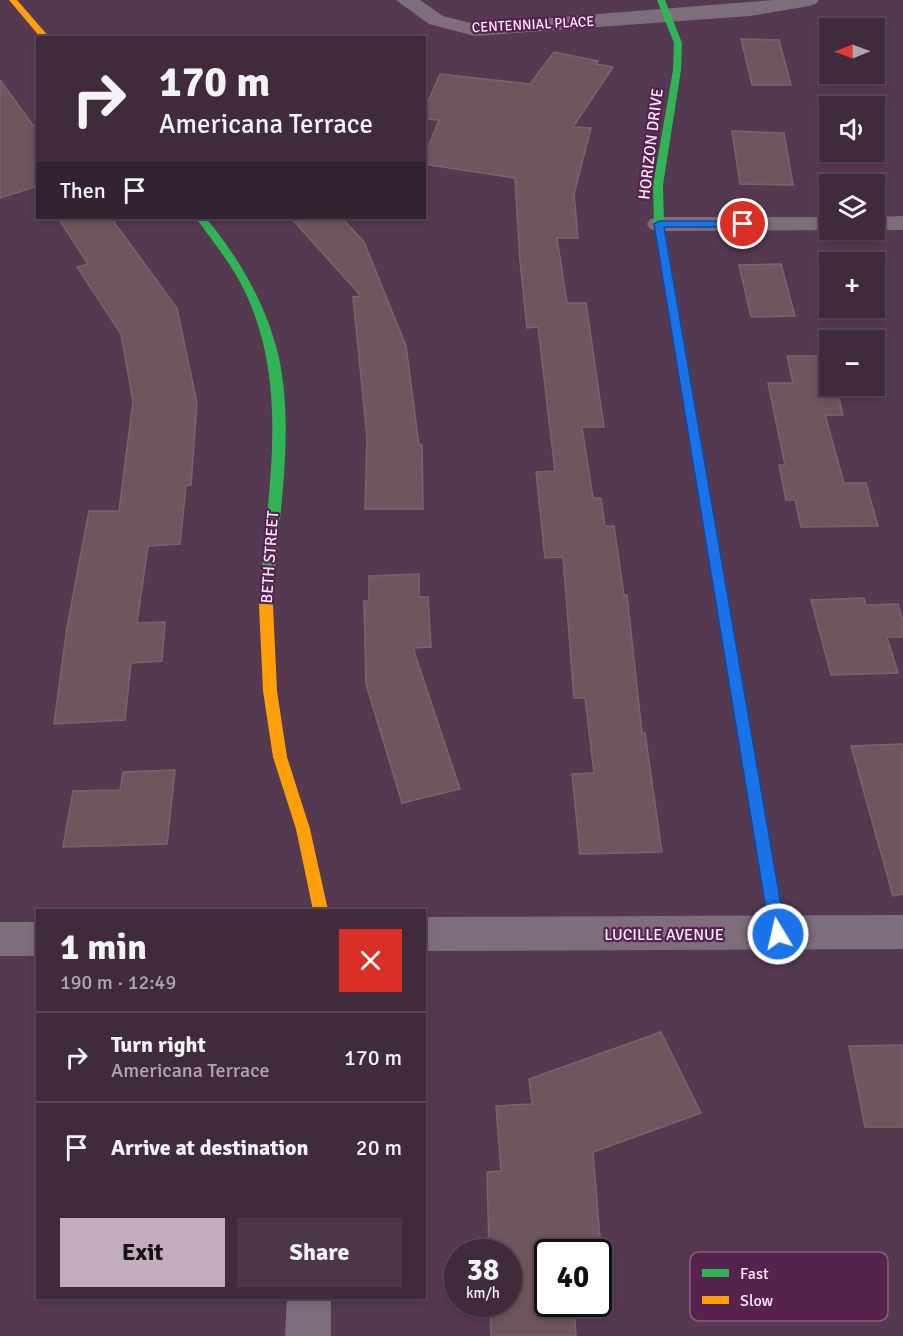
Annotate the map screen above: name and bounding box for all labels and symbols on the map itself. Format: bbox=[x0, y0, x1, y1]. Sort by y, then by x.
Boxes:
street label: CENTENNIAL PLACE bbox=[471, 13, 595, 36]
north arrow bbox=[819, 18, 885, 84]
street label: HORIZON DRIVE bbox=[634, 87, 668, 201]
pin bbox=[717, 198, 768, 249]
street label: BETH STREET bbox=[257, 510, 283, 604]
position arrow bbox=[746, 902, 810, 966]
street label: LUCILLE AVENUE bbox=[604, 925, 724, 945]
speed limit sign: 40 bbox=[534, 1239, 612, 1317]
legend bbox=[690, 1252, 888, 1321]
text: Fast bbox=[740, 1264, 769, 1284]
text: Slow bbox=[740, 1291, 774, 1311]

